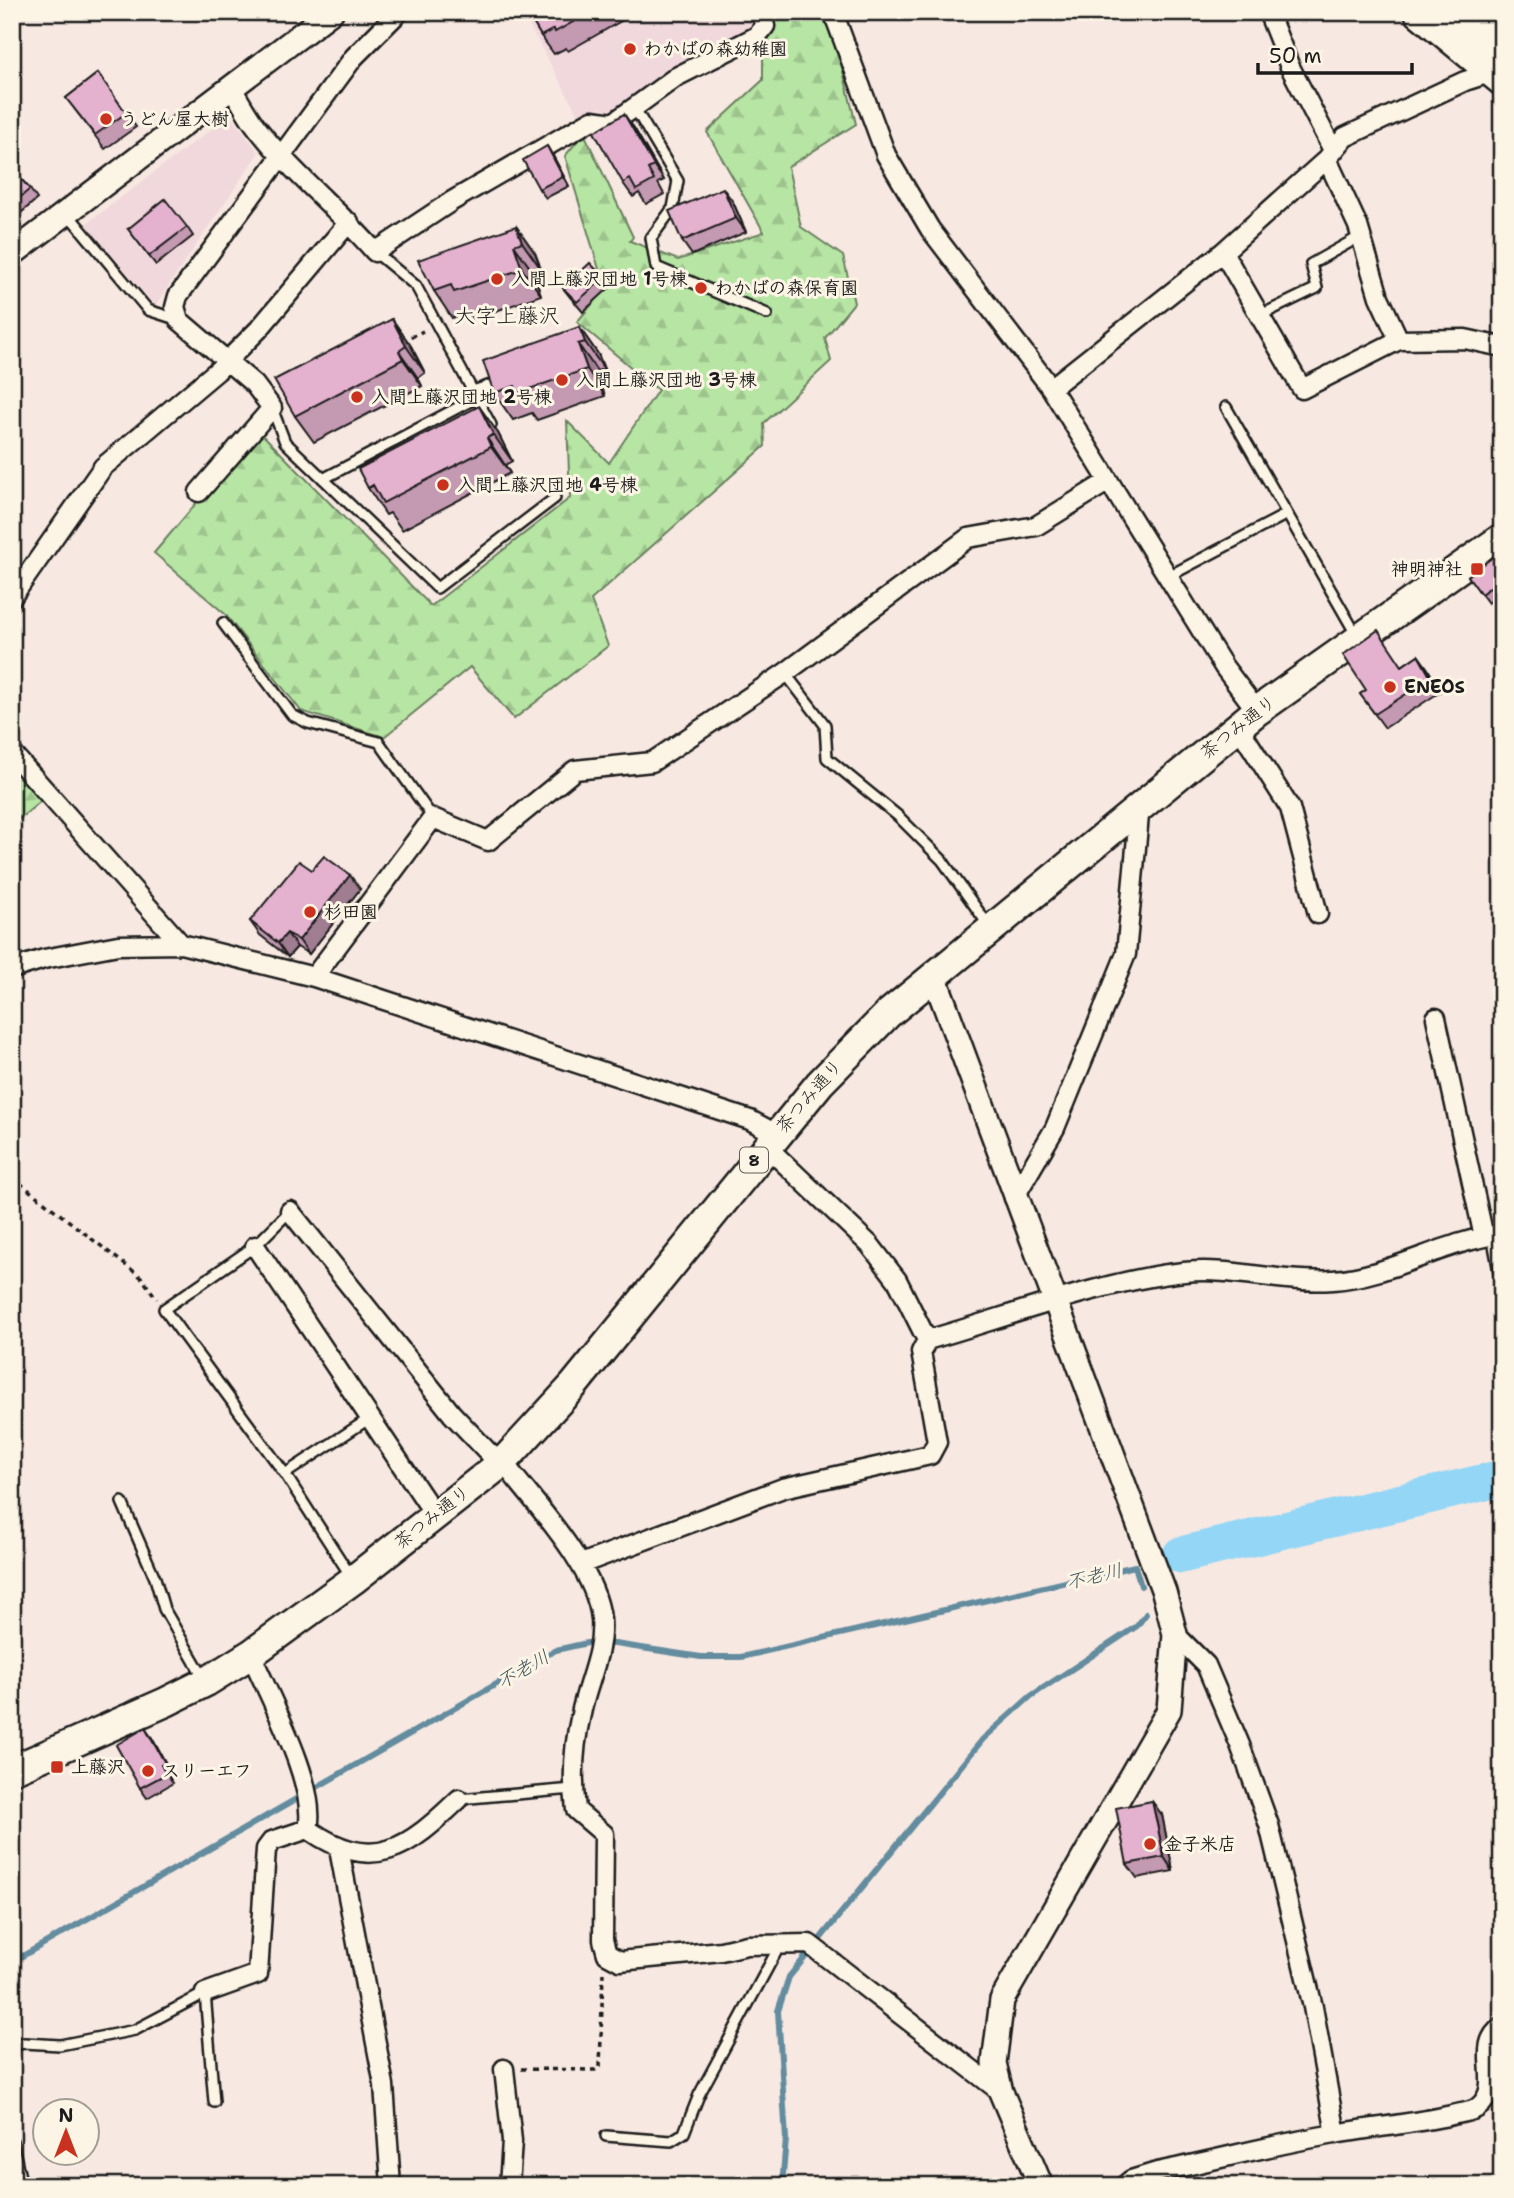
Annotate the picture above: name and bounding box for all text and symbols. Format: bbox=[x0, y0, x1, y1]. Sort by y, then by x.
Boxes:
scale bar bbox=[1258, 32, 1412, 76]
place label: わかばの森幼稚園 bbox=[644, 37, 787, 61]
marker: わかばの森幼稚園 bbox=[622, 41, 638, 57]
text: 50 m bbox=[1269, 42, 1322, 70]
place label: うどん屋大樹 bbox=[120, 107, 229, 131]
marker: うどん屋大樹 bbox=[98, 111, 114, 127]
place label: 入間上藤沢団地 1号棟 bbox=[511, 267, 687, 291]
marker: 入間上藤沢団地 1号棟 bbox=[489, 271, 505, 287]
place label: わかばの森保育園 bbox=[715, 276, 858, 300]
marker: わかばの森保育園 bbox=[693, 280, 709, 296]
district label: 大字上藤沢 bbox=[455, 302, 560, 330]
place label: 入間上藤沢団地 3号棟 bbox=[576, 368, 757, 392]
marker: 入間上藤沢団地 3号棟 bbox=[554, 372, 570, 388]
place label: 入間上藤沢団地 2号棟 bbox=[371, 385, 552, 409]
marker: 入間上藤沢団地 2号棟 bbox=[349, 389, 365, 405]
place label: 入間上藤沢団地 4号棟 bbox=[457, 473, 638, 497]
marker: 入間上藤沢団地 4号棟 bbox=[435, 477, 451, 493]
place label: 神明神社 bbox=[1391, 557, 1463, 581]
marker: 神明神社 bbox=[1469, 561, 1485, 577]
place label: ENEOS bbox=[1404, 675, 1465, 699]
marker: ENEOS bbox=[1382, 679, 1398, 695]
street label: 茶つみ通り bbox=[1195, 690, 1281, 764]
place label: 杉田園 bbox=[324, 900, 378, 924]
marker: 杉田園 bbox=[302, 904, 318, 920]
street label: 茶つみ通り bbox=[770, 1054, 848, 1138]
road number: 8 bbox=[740, 1148, 768, 1172]
street label: 茶つみ通り bbox=[389, 1480, 475, 1554]
water label: 不老川 bbox=[1063, 1557, 1125, 1595]
water label: 不老川 bbox=[492, 1644, 554, 1694]
place label: 上藤沢 bbox=[71, 1755, 125, 1779]
marker: 上藤沢 bbox=[49, 1759, 65, 1775]
place label: スリーエフ bbox=[162, 1759, 252, 1783]
marker: スリーエフ bbox=[140, 1763, 156, 1779]
place label: 金子米店 bbox=[1164, 1832, 1236, 1856]
marker: 金子米店 bbox=[1142, 1836, 1158, 1852]
north arrow bbox=[32, 2096, 102, 2166]
text: N bbox=[58, 2103, 74, 2128]

